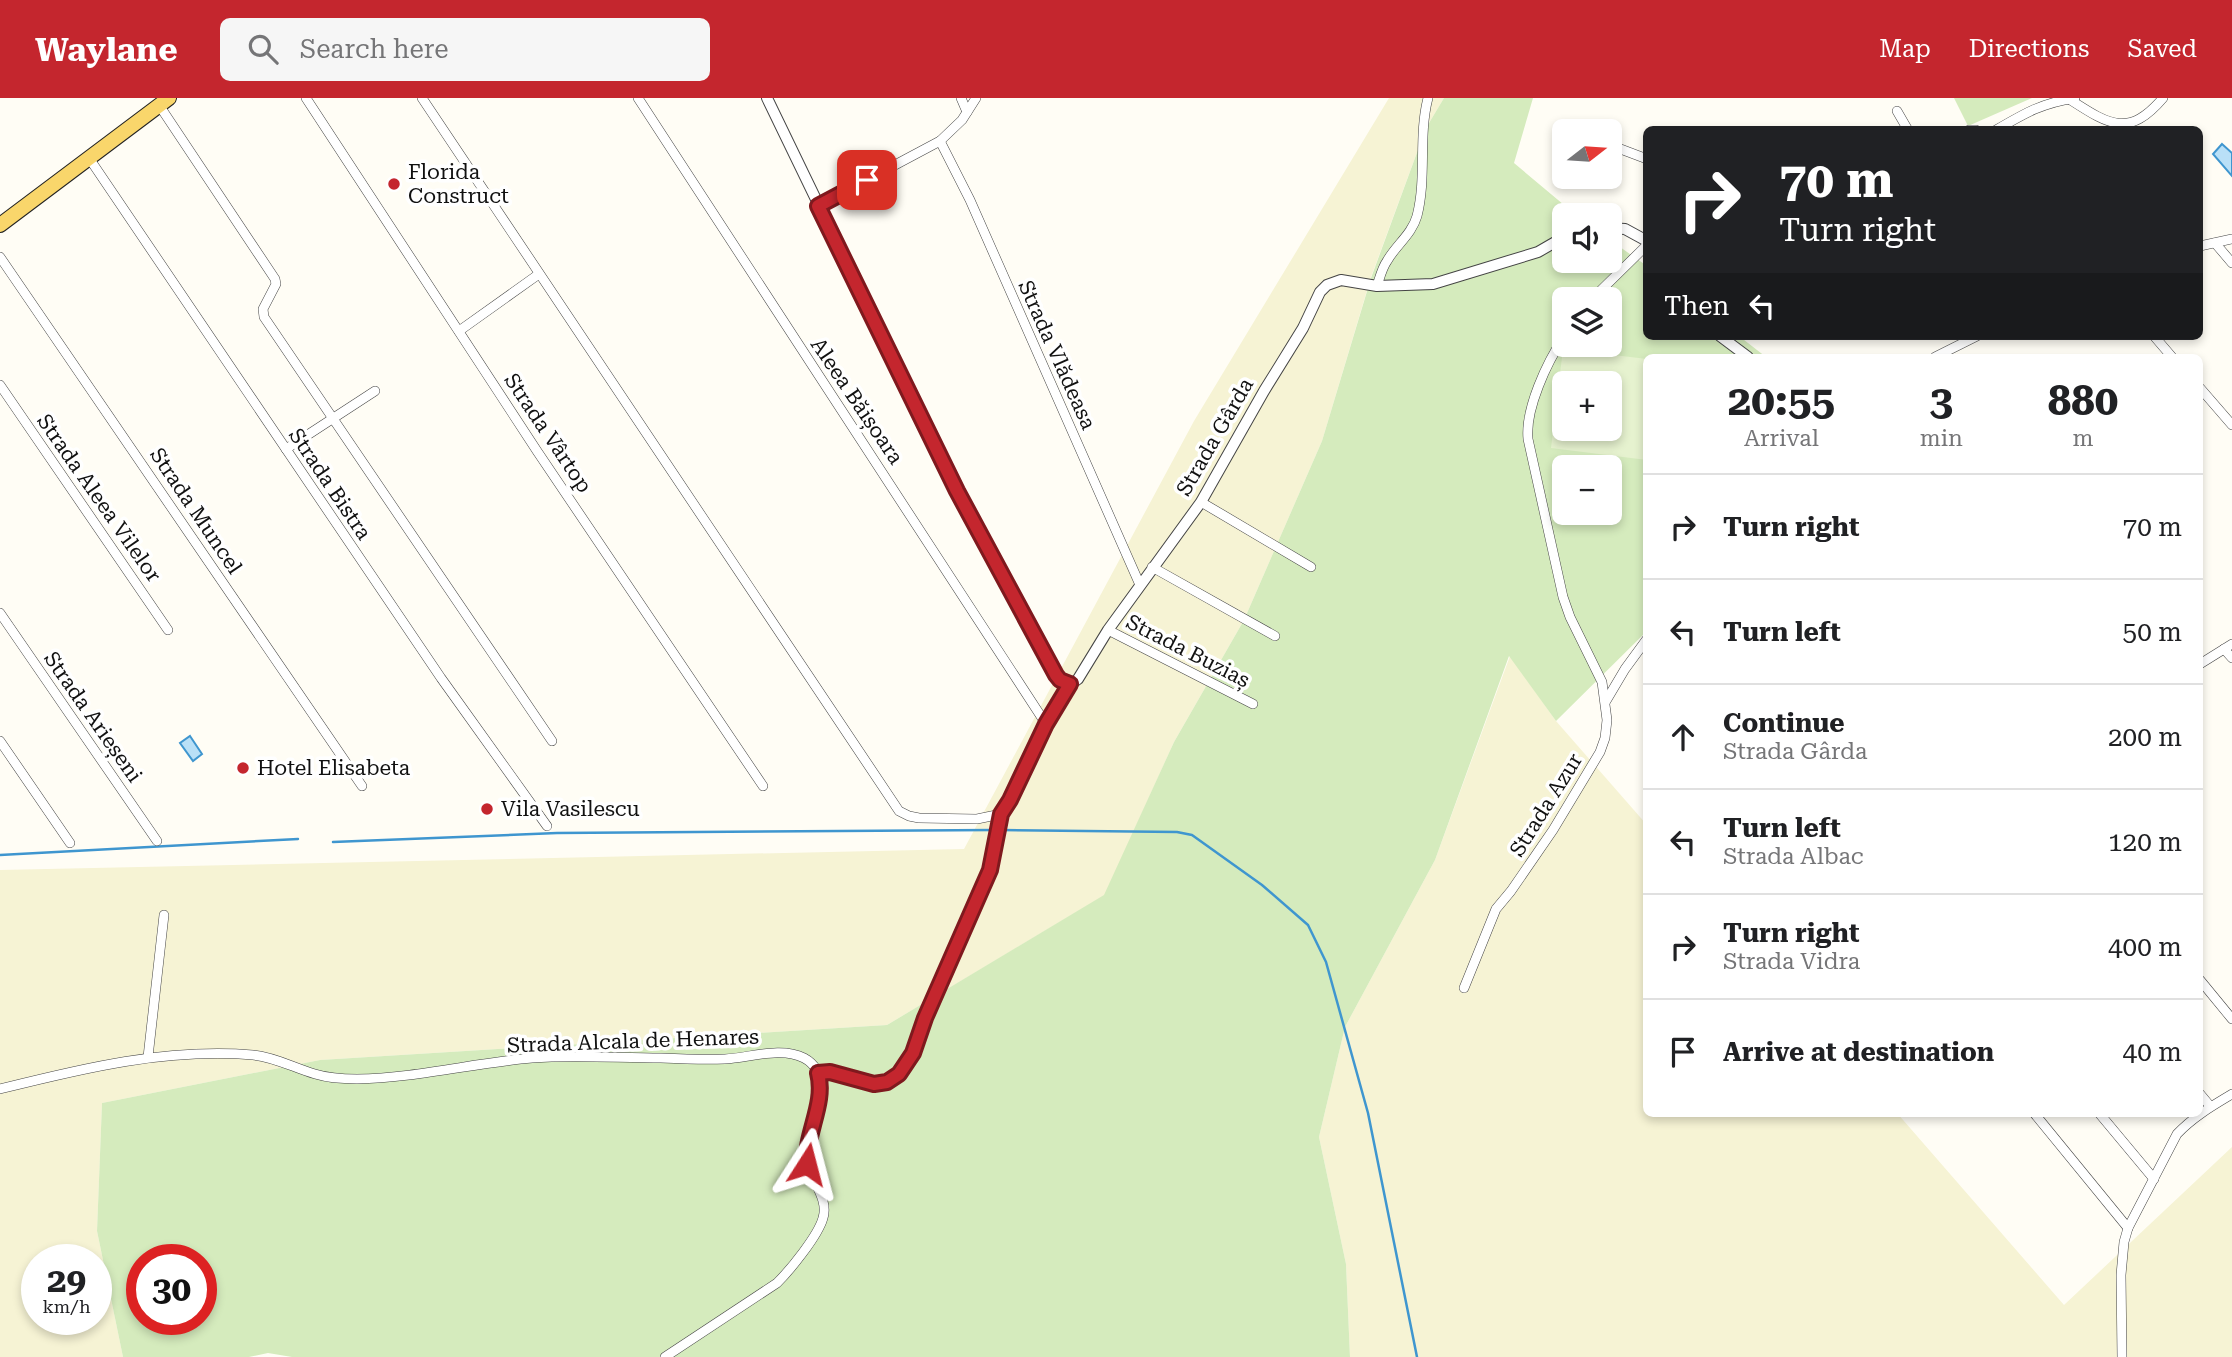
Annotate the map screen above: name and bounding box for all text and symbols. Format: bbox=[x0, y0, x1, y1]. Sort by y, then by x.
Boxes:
search box bbox=[220, 18, 710, 81]
text: Waylane bbox=[35, 30, 178, 69]
icon: search bbox=[244, 30, 282, 68]
text: Search here bbox=[300, 34, 449, 64]
text: Map bbox=[1879, 35, 1931, 63]
text: Directions bbox=[1969, 35, 2089, 63]
text: Saved bbox=[2127, 35, 2197, 63]
north arrow bbox=[1552, 119, 1622, 189]
map controls bbox=[1552, 119, 1622, 525]
pin bbox=[837, 150, 897, 210]
text: 70 m bbox=[1779, 152, 1894, 209]
icon: right bbox=[1664, 154, 1755, 245]
place label: Florida Construct bbox=[408, 160, 509, 208]
icon: arrive bbox=[848, 161, 886, 199]
marker: Florida Construct bbox=[386, 176, 402, 192]
button: sound bbox=[1552, 203, 1622, 273]
text: Turn right bbox=[1779, 211, 1936, 249]
street label: Strada Vlădeasa bbox=[1013, 277, 1101, 434]
button: layers bbox=[1552, 287, 1622, 357]
icon: left bbox=[1743, 287, 1781, 325]
text: Then bbox=[1664, 291, 1729, 321]
street label: Aleea Băișoara bbox=[804, 333, 908, 470]
street label: Strada Vârtop bbox=[499, 369, 597, 497]
button: + bbox=[1552, 371, 1622, 441]
street label: Strada Gârda bbox=[1172, 373, 1259, 500]
text: 20:55 bbox=[1728, 376, 1835, 425]
text: 3 bbox=[1930, 376, 1953, 425]
text: 880 bbox=[2048, 376, 2118, 425]
street label: Strada Aleea Vilelor bbox=[32, 410, 166, 587]
street label: Strada Bistra bbox=[284, 424, 376, 545]
text: Arrival bbox=[1744, 425, 1819, 452]
text: min bbox=[1920, 425, 1963, 452]
text: m bbox=[2072, 425, 2093, 452]
street label: Strada Muncel bbox=[145, 443, 247, 579]
button: − bbox=[1552, 455, 1622, 525]
icon: right bbox=[1664, 508, 1702, 546]
text: Turn right bbox=[1723, 512, 1859, 542]
text: 70 m bbox=[2123, 512, 2182, 542]
street label: Strada Buziaș bbox=[1121, 610, 1254, 694]
icon: left bbox=[1664, 613, 1702, 651]
text: Turn left bbox=[1723, 617, 1841, 647]
text: 50 m bbox=[2123, 617, 2182, 647]
street label: Strada Arieșeni bbox=[37, 647, 147, 788]
text: Continue bbox=[1723, 708, 1845, 738]
icon: ahead bbox=[1664, 718, 1702, 756]
text: 200 m bbox=[2108, 722, 2182, 752]
text: Strada Gârda bbox=[1723, 738, 1867, 765]
street label: Strada Azur bbox=[1505, 749, 1587, 861]
place label: Hotel Elisabeta bbox=[257, 756, 411, 780]
marker: Hotel Elisabeta bbox=[235, 760, 251, 776]
place label: Vila Vasilescu bbox=[501, 797, 640, 821]
marker: Vila Vasilescu bbox=[479, 801, 495, 817]
text: Turn left bbox=[1723, 813, 1841, 843]
icon: left bbox=[1664, 823, 1702, 861]
text: 120 m bbox=[2108, 827, 2182, 857]
text: Strada Albac bbox=[1723, 843, 1864, 870]
text: Turn right bbox=[1723, 918, 1859, 948]
icon: right bbox=[1664, 928, 1702, 966]
text: 400 m bbox=[2108, 932, 2182, 962]
text: Strada Vidra bbox=[1723, 948, 1860, 975]
street label: Strada Alcala de Henares bbox=[506, 1025, 760, 1057]
icon: arrive bbox=[1664, 1033, 1702, 1071]
text: Arrive at destination bbox=[1723, 1037, 1994, 1067]
text: 40 m bbox=[2123, 1037, 2182, 1067]
position arrow bbox=[770, 1127, 844, 1201]
speed limit sign: 30 bbox=[126, 1244, 217, 1335]
text: 29 bbox=[47, 1260, 86, 1301]
text: km/h bbox=[42, 1296, 91, 1317]

